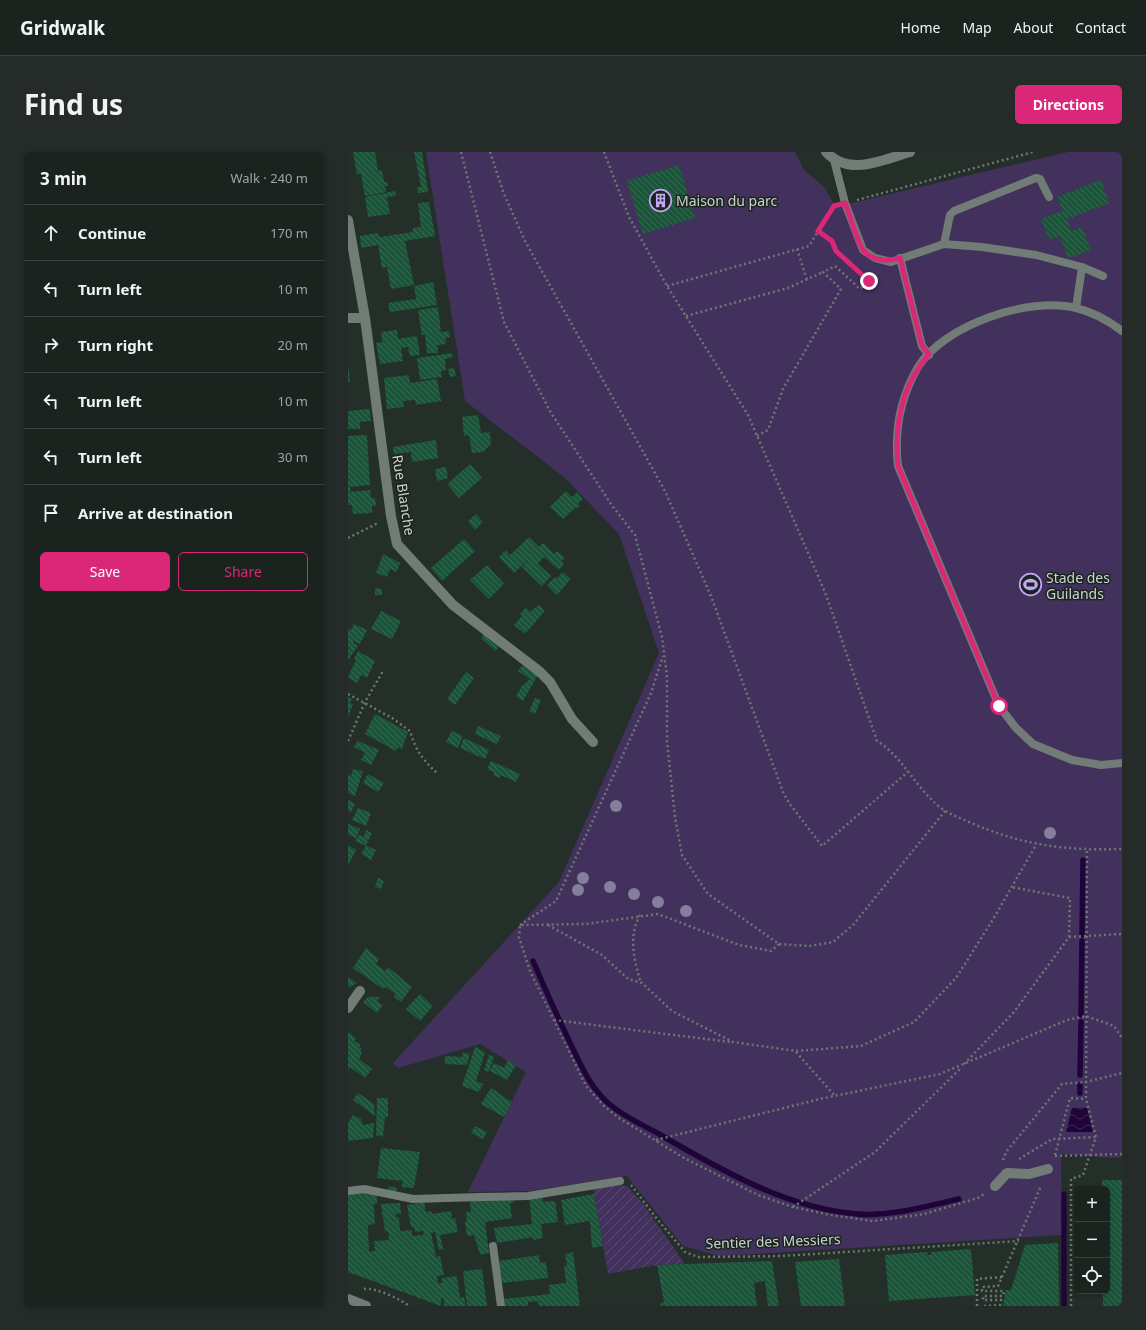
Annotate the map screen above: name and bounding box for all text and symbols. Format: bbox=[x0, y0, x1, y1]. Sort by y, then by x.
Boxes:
text: Gridwalk bbox=[20, 15, 105, 41]
text: Home bbox=[901, 18, 940, 37]
text: Map bbox=[962, 18, 992, 37]
text: About bbox=[1014, 18, 1053, 37]
text: Contact bbox=[1075, 18, 1126, 37]
text: Find us bbox=[24, 85, 123, 123]
button: Directions bbox=[1015, 85, 1122, 124]
text: 3 min bbox=[40, 167, 87, 190]
text: Walk · 240 m bbox=[230, 169, 308, 187]
building icon: Maison du parc bbox=[648, 187, 674, 213]
place label: Maison du parc bbox=[676, 191, 777, 210]
icon: ahead bbox=[40, 222, 62, 244]
text: Continue bbox=[78, 223, 146, 243]
text: 170 m bbox=[270, 224, 308, 242]
route end bbox=[860, 272, 878, 290]
icon: left bbox=[40, 278, 62, 300]
text: Turn left bbox=[78, 279, 142, 299]
text: 10 m bbox=[278, 280, 308, 298]
icon: right bbox=[40, 334, 62, 356]
text: Turn right bbox=[78, 335, 153, 355]
text: 20 m bbox=[278, 336, 308, 354]
icon: left bbox=[40, 390, 62, 412]
text: Turn left bbox=[78, 391, 142, 411]
text: 10 m bbox=[278, 392, 308, 410]
icon: left bbox=[40, 446, 62, 468]
text: Turn left bbox=[78, 447, 142, 467]
text: 30 m bbox=[278, 448, 308, 466]
street label: Rue Blanche bbox=[388, 453, 420, 537]
icon: arrive bbox=[40, 502, 62, 524]
text: Arrive at destination bbox=[78, 503, 233, 523]
button: Save bbox=[40, 552, 170, 591]
button: Share bbox=[178, 552, 308, 591]
place label: Stade des Guilands bbox=[1046, 568, 1110, 603]
sports icon: Stade des Guilands bbox=[1018, 572, 1044, 598]
route start bbox=[990, 697, 1008, 715]
map controls bbox=[1074, 1186, 1110, 1294]
button: + bbox=[1074, 1186, 1110, 1222]
button: − bbox=[1074, 1222, 1110, 1258]
street label: Sentier des Messiers bbox=[705, 1229, 841, 1253]
button: locate bbox=[1074, 1258, 1110, 1294]

